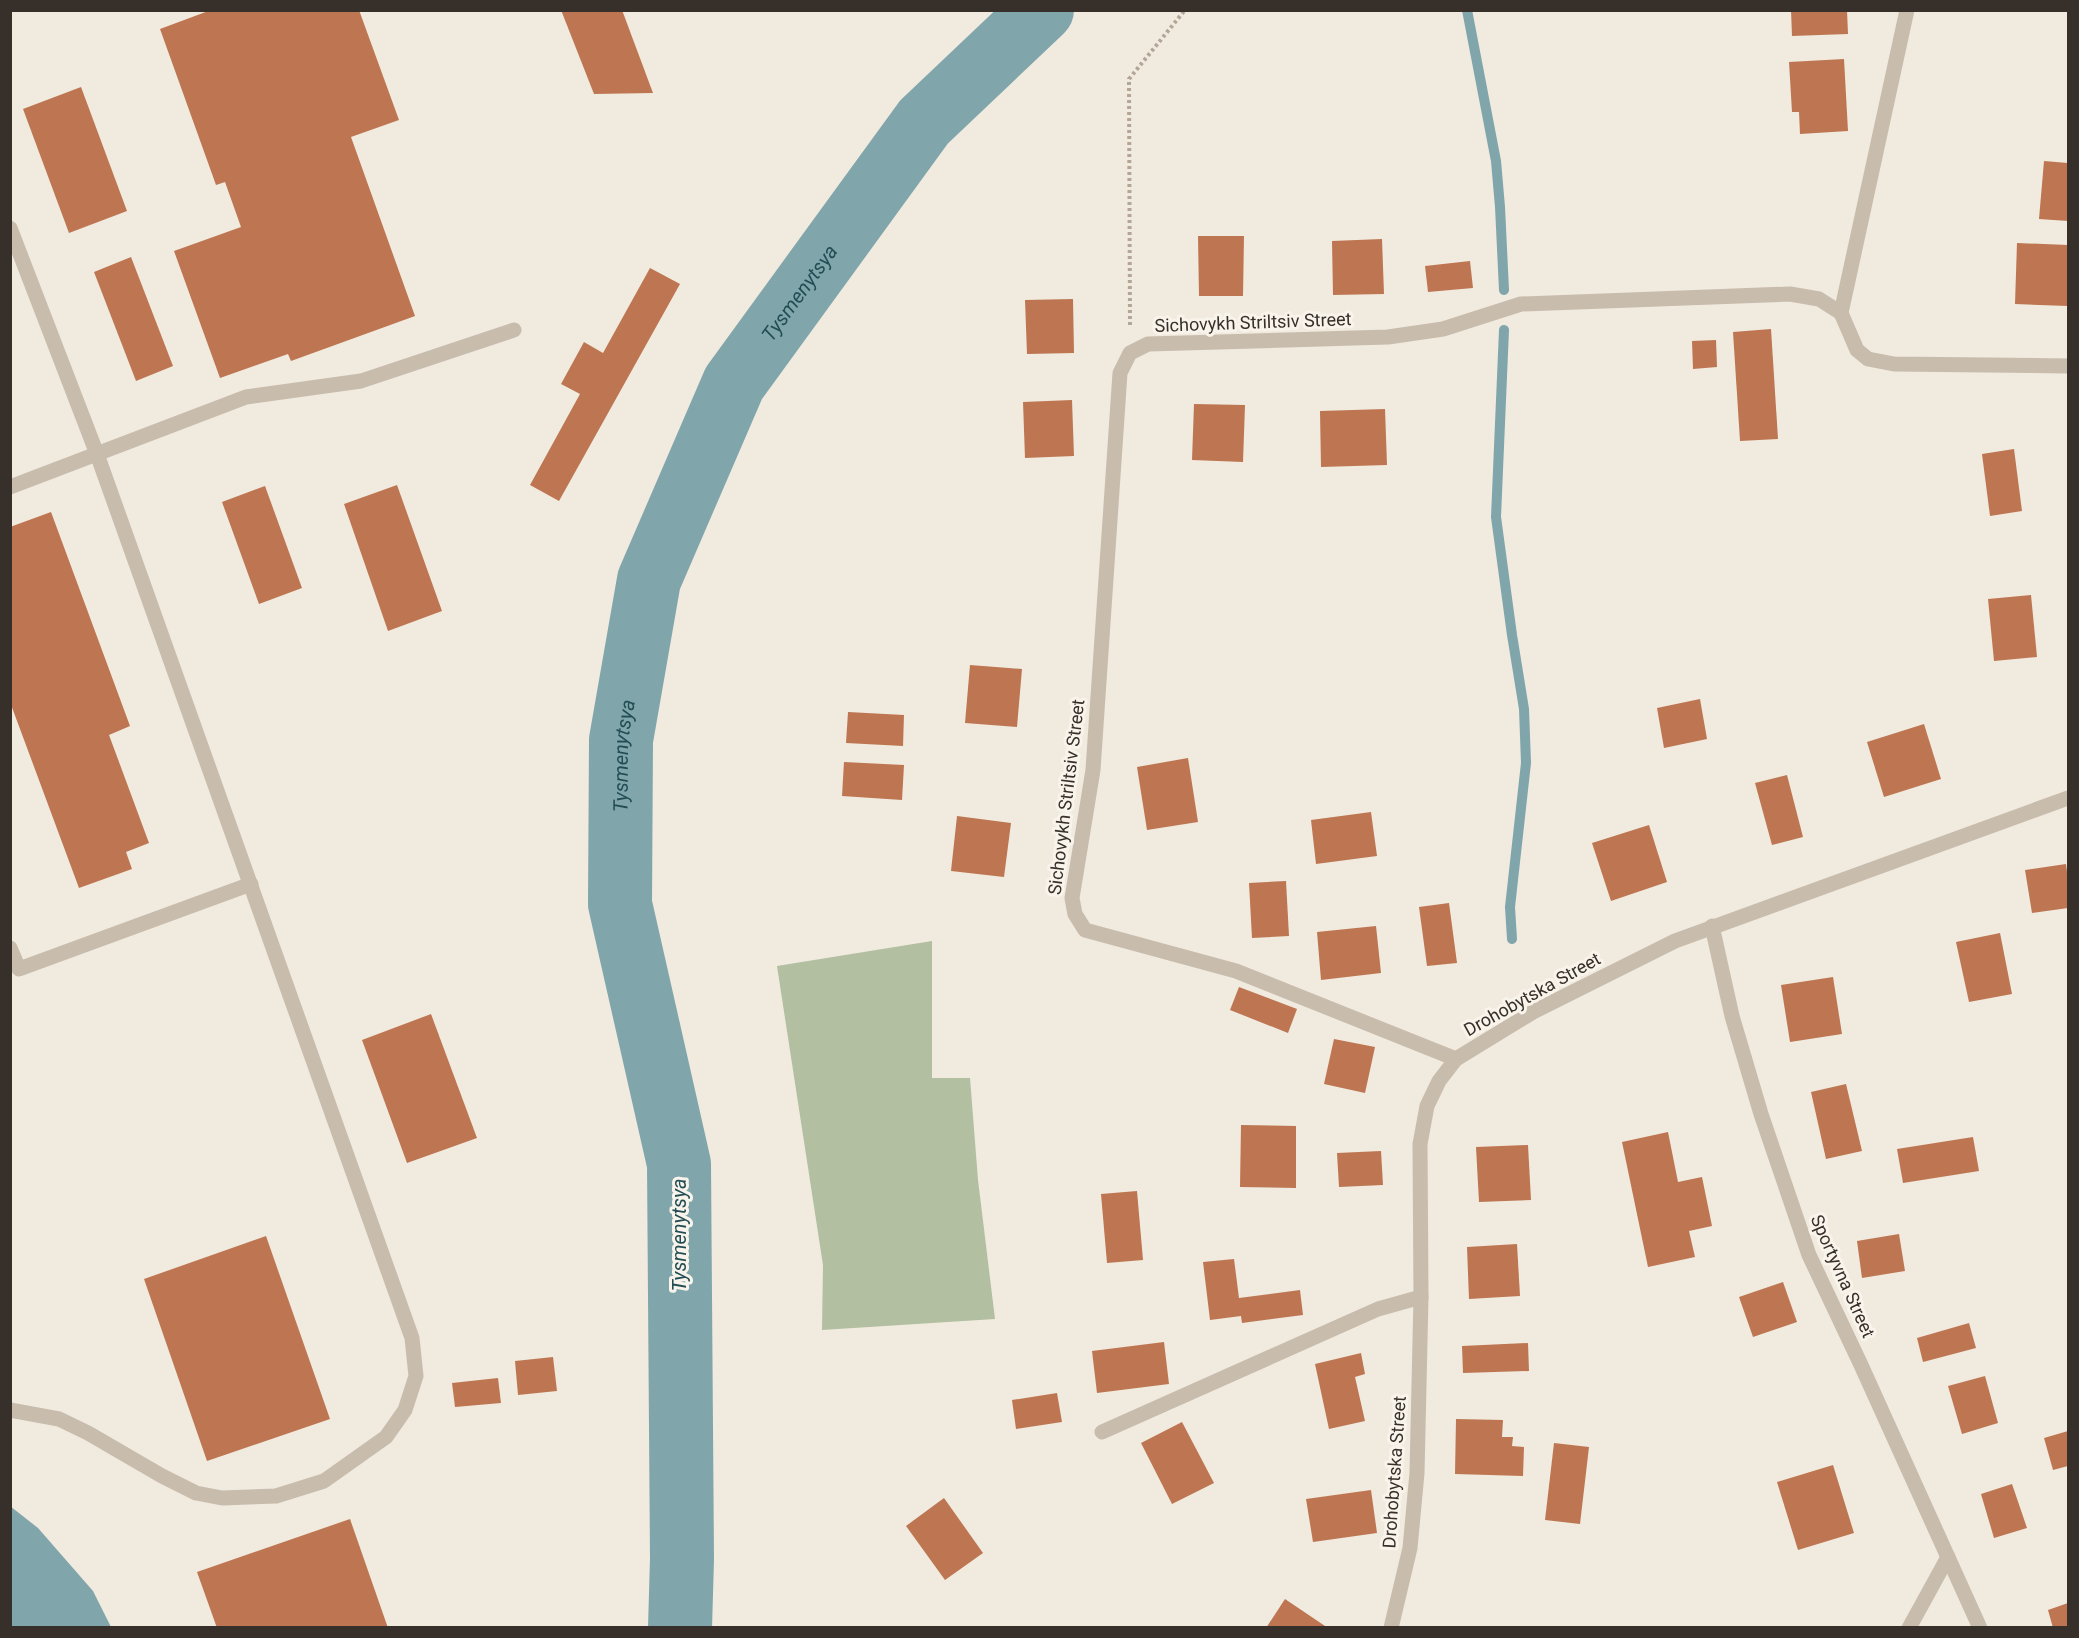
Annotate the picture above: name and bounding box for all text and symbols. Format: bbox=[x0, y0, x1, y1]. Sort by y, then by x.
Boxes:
water label: Tysmenytsya bbox=[757, 240, 843, 346]
street label: Sichovykh Striltsiv Street bbox=[1154, 308, 1352, 336]
water label: Tysmenytsya bbox=[608, 698, 640, 812]
street label: Sichovykh Striltsiv Street bbox=[1044, 698, 1088, 896]
street label: Drohobytska Street bbox=[1460, 948, 1604, 1040]
water label: Tysmenytsya bbox=[667, 1178, 691, 1292]
street label: Sportyvna Street bbox=[1806, 1211, 1880, 1341]
street label: Drohobytska Street bbox=[1378, 1395, 1410, 1549]

